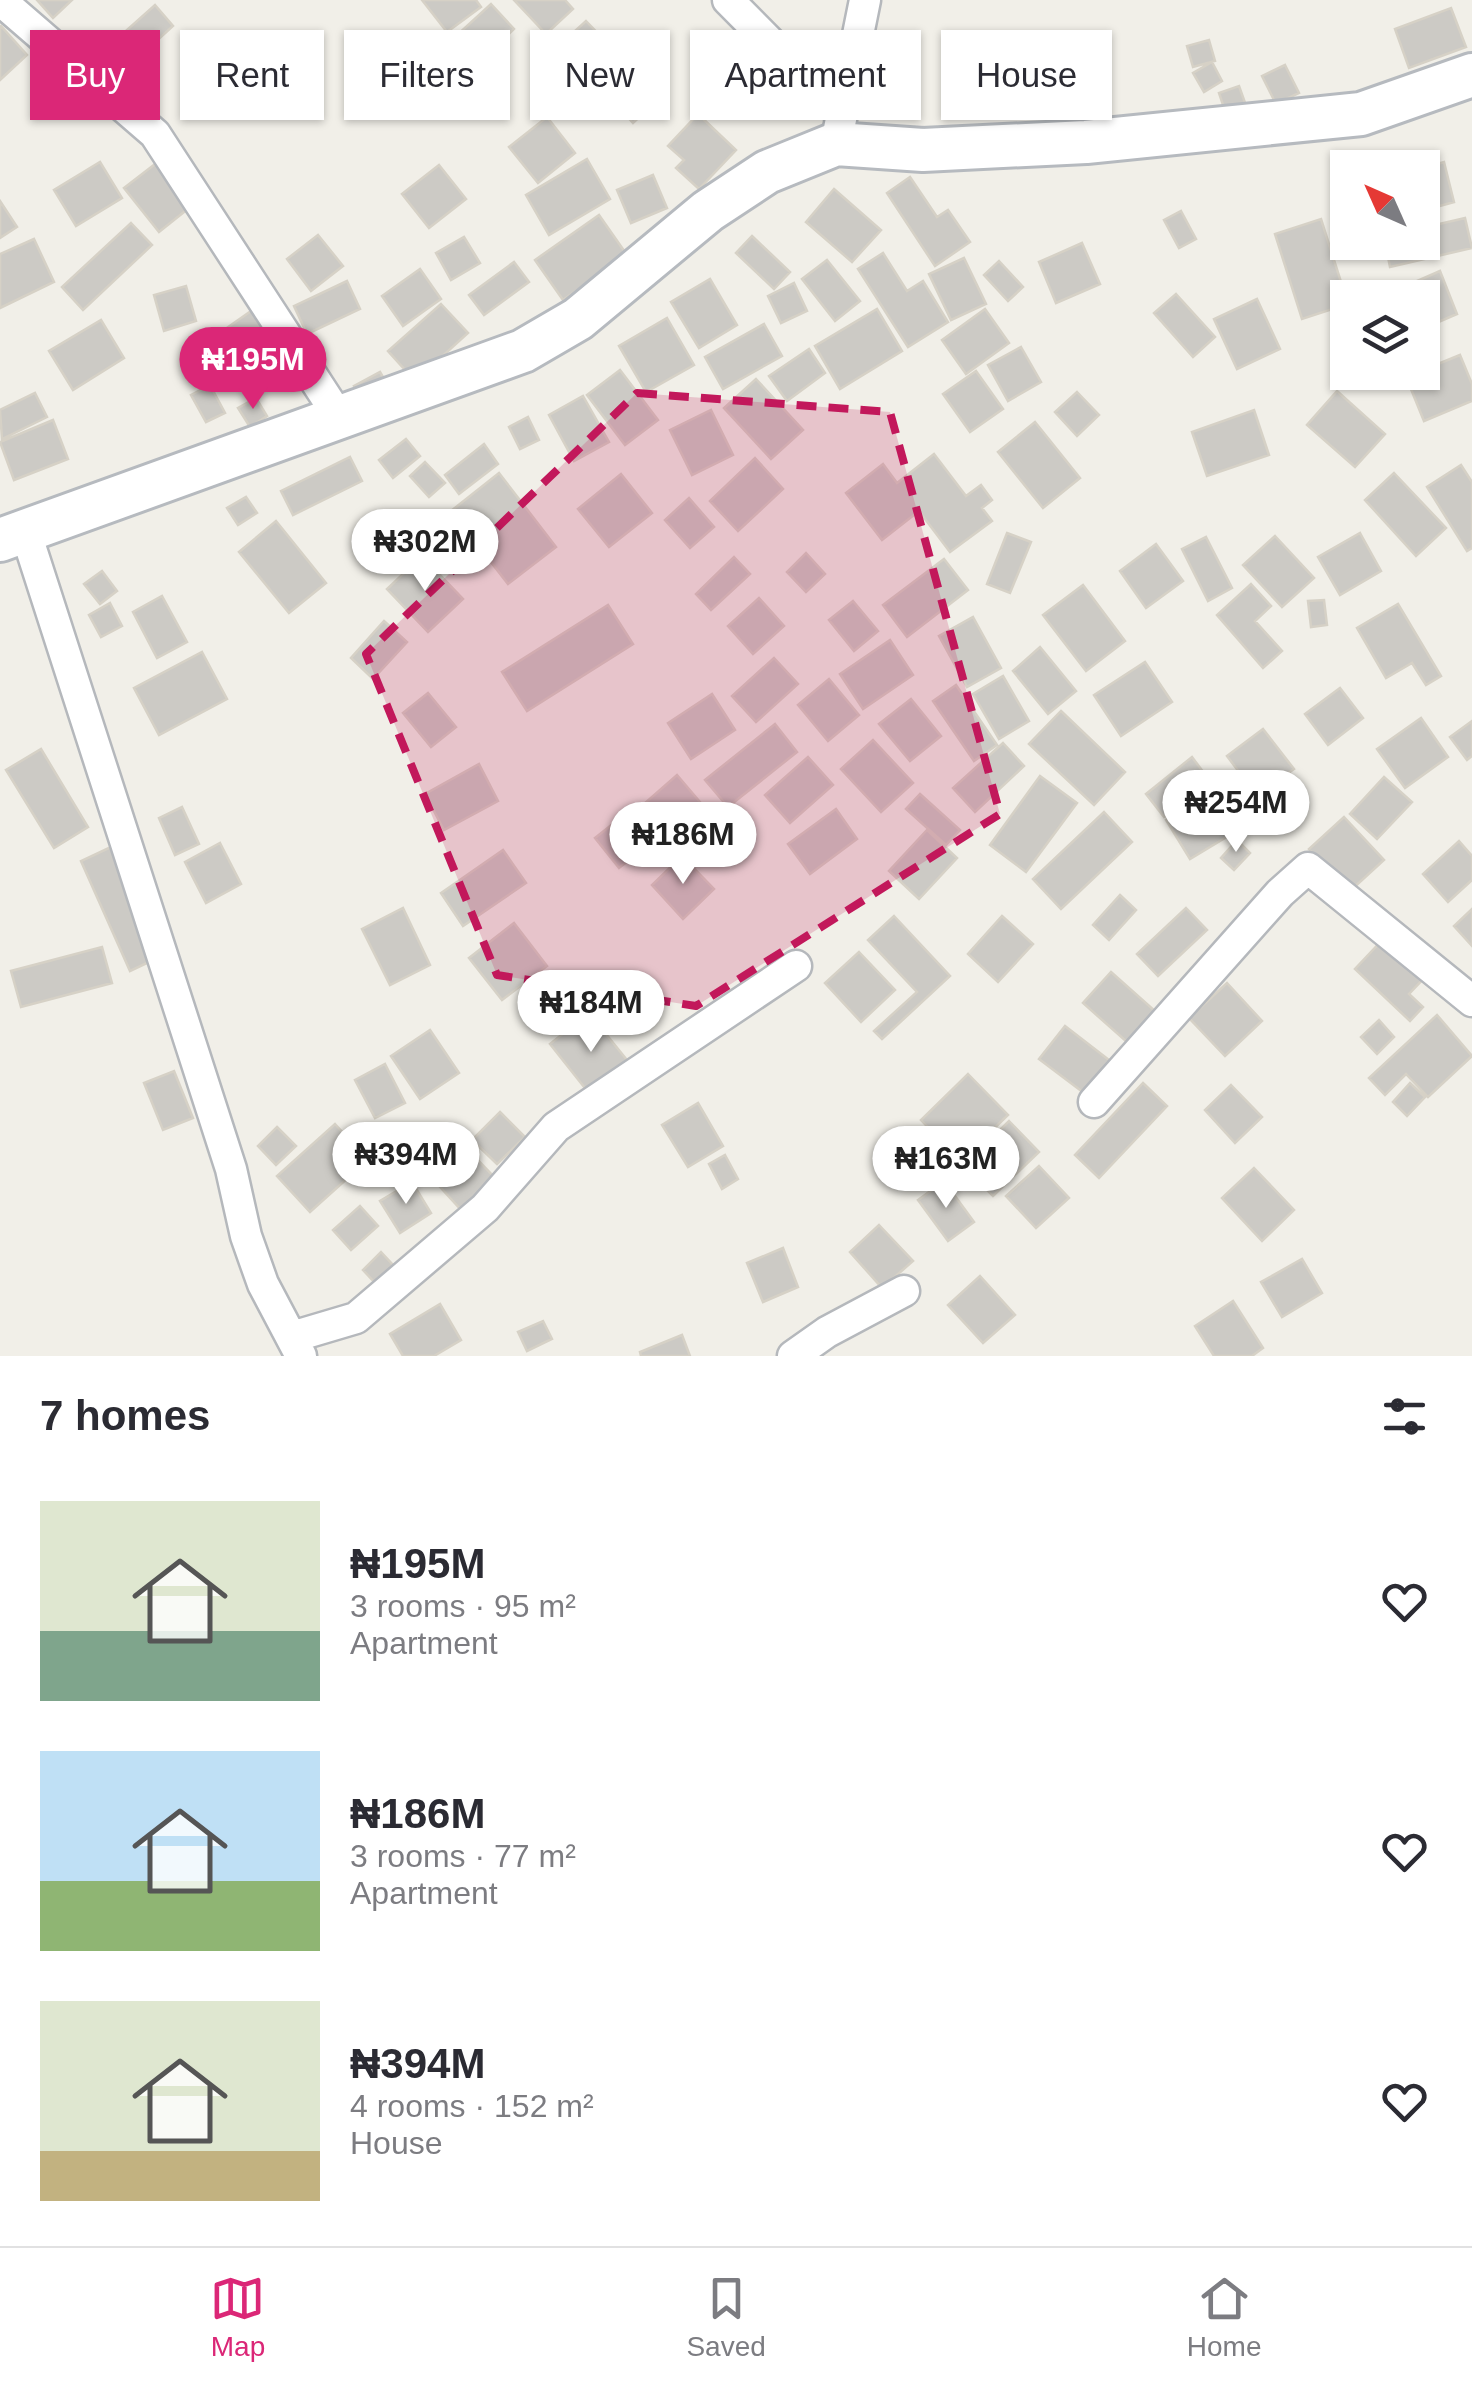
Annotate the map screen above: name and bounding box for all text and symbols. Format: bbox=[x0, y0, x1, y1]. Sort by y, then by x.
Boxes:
chip: Buy bbox=[30, 30, 160, 120]
chip: Rent bbox=[180, 30, 324, 120]
chip: Filters bbox=[344, 30, 510, 120]
chip: New bbox=[530, 30, 670, 120]
chip: Apartment bbox=[690, 30, 921, 120]
chip: House bbox=[941, 30, 1112, 120]
north arrow bbox=[1330, 150, 1440, 260]
map controls bbox=[1330, 150, 1440, 390]
button: layers bbox=[1330, 280, 1440, 390]
pin: ₦195M bbox=[183, 327, 323, 412]
text: ₦195M bbox=[201, 341, 305, 377]
pin: ₦302M bbox=[355, 509, 495, 594]
text: ₦302M bbox=[373, 523, 477, 559]
pin: ₦254M bbox=[1166, 770, 1306, 855]
text: ₦254M bbox=[1184, 784, 1288, 820]
pin: ₦186M bbox=[613, 802, 753, 887]
text: ₦186M bbox=[631, 816, 735, 852]
pin: ₦184M bbox=[521, 970, 661, 1055]
text: ₦184M bbox=[539, 984, 643, 1020]
pin: ₦394M bbox=[336, 1122, 476, 1207]
pin: ₦163M bbox=[876, 1126, 1016, 1211]
text: ₦394M bbox=[354, 1136, 458, 1172]
text: ₦163M bbox=[894, 1140, 998, 1176]
icon: filters bbox=[1377, 1389, 1432, 1444]
text: 7 homes bbox=[40, 1392, 210, 1439]
text: ₦195M bbox=[350, 1540, 485, 1587]
icon: home bbox=[120, 1541, 240, 1661]
icon: heart bbox=[1377, 1574, 1432, 1629]
text: 3 rooms · 95 m² bbox=[350, 1588, 576, 1624]
text: Apartment bbox=[350, 1625, 498, 1661]
text: ₦186M bbox=[350, 1790, 485, 1837]
icon: home bbox=[120, 1791, 240, 1911]
icon: heart bbox=[1377, 1824, 1432, 1879]
text: 3 rooms · 77 m² bbox=[350, 1838, 576, 1874]
text: Apartment bbox=[350, 1875, 498, 1911]
text: ₦394M bbox=[350, 2040, 485, 2087]
icon: home bbox=[120, 2041, 240, 2161]
icon: heart bbox=[1377, 2074, 1432, 2129]
text: 4 rooms · 152 m² bbox=[350, 2088, 594, 2124]
text: House bbox=[350, 2125, 443, 2161]
tab: Map bbox=[210, 2271, 265, 2363]
tab: Saved bbox=[686, 2271, 766, 2363]
tab: Home bbox=[1187, 2271, 1261, 2363]

